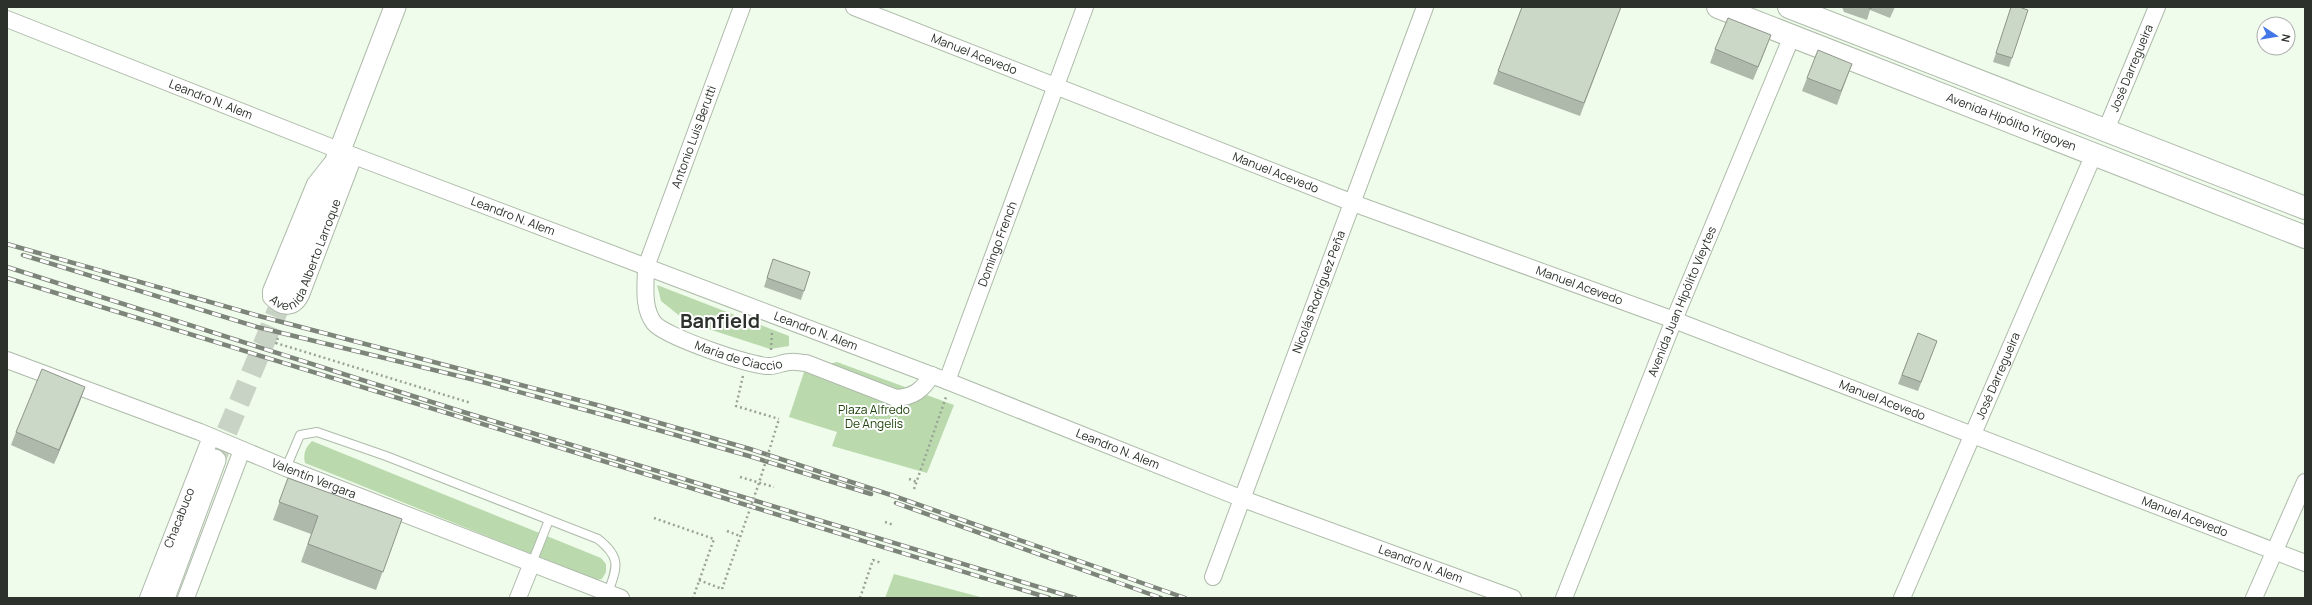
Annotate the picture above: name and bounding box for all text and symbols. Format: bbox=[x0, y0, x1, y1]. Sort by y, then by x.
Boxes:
north arrow bbox=[2256, 16, 2296, 56]
street label: José Darregueira bbox=[2105, 21, 2157, 114]
street label: Manuel Acevedo bbox=[929, 29, 1020, 78]
text: N bbox=[2278, 33, 2294, 44]
street label: Leandro N. Alem bbox=[166, 75, 255, 123]
street label: Antonio Luis Berutti bbox=[667, 83, 720, 191]
street label: Avenida Hipólito Yrigoyen bbox=[1944, 88, 2079, 155]
street label: Manuel Acevedo bbox=[1230, 148, 1321, 197]
street label: Leandro N. Alem bbox=[469, 192, 558, 239]
street label: Avenida Alberto Larroque bbox=[266, 196, 345, 314]
street label: Domingo French bbox=[974, 199, 1021, 289]
street label: Avenida Juan Hipólito Vieytes bbox=[1643, 224, 1720, 379]
street label: Nicolás Rodríguez Peña bbox=[1288, 228, 1349, 356]
street label: Manuel Acevedo bbox=[1534, 261, 1625, 309]
district label: Banfield bbox=[680, 307, 760, 334]
street label: Leandro N. Alem bbox=[771, 307, 861, 354]
street label: José Darregueira bbox=[1971, 329, 2024, 422]
street label: María de Ciaccio bbox=[692, 336, 785, 374]
street label: Manuel Acevedo bbox=[1837, 375, 1928, 424]
park label: Plaza Alfredo De Angelis bbox=[838, 401, 910, 432]
street label: Leandro N. Alem bbox=[1073, 424, 1162, 473]
street label: Valentín Vergara bbox=[269, 454, 359, 502]
street label: Chacabuco bbox=[159, 485, 198, 550]
street label: Manuel Acevedo bbox=[2139, 492, 2230, 541]
street label: Leandro N. Alem bbox=[1376, 540, 1465, 587]

